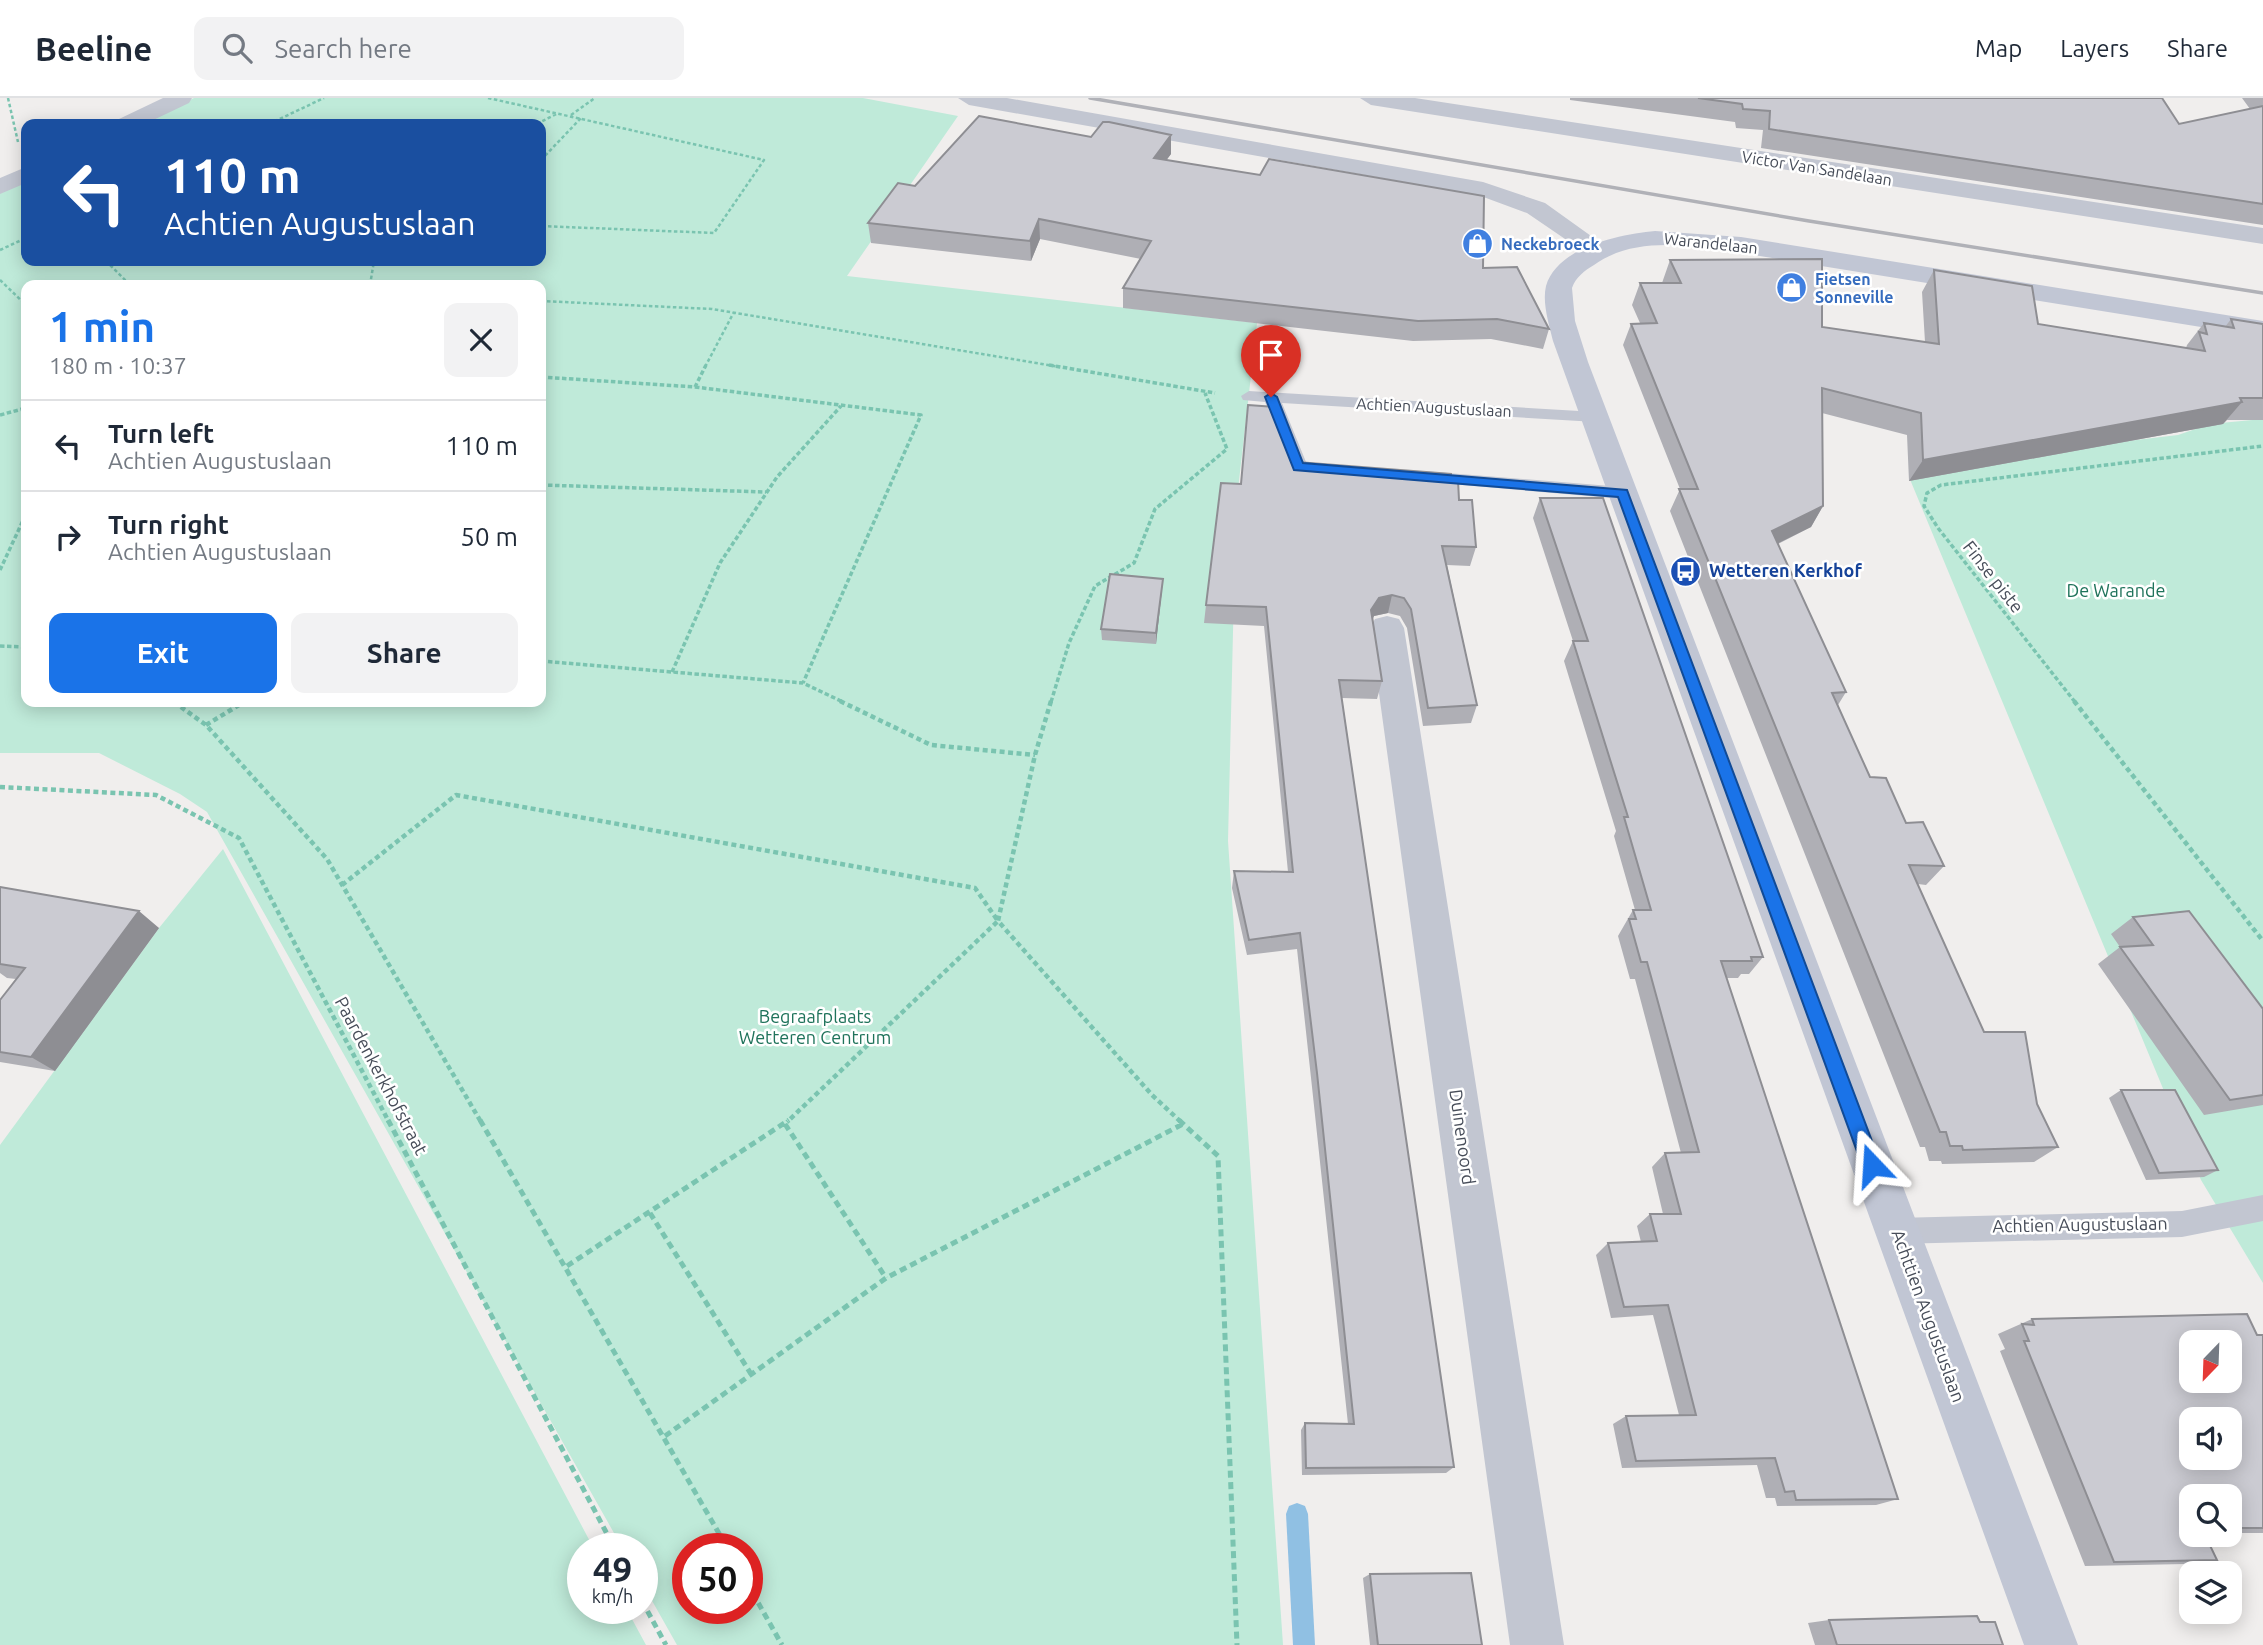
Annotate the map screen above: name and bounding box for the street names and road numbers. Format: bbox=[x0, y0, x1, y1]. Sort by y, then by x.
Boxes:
street label: Victor Van Sandelaan bbox=[1741, 147, 1893, 189]
street label: Warandelaan bbox=[1663, 229, 1759, 257]
street label: Achtien Augustuslaan bbox=[1356, 394, 1512, 420]
street label: Finse piste bbox=[1960, 536, 2028, 616]
street label: Paardenkerkhofstraat bbox=[332, 993, 432, 1158]
street label: Duinenoord bbox=[1446, 1088, 1480, 1186]
street label: Achtien Augustuslaan bbox=[1992, 1212, 2168, 1236]
street label: Achttien Augustuslaan bbox=[1888, 1227, 1970, 1405]

